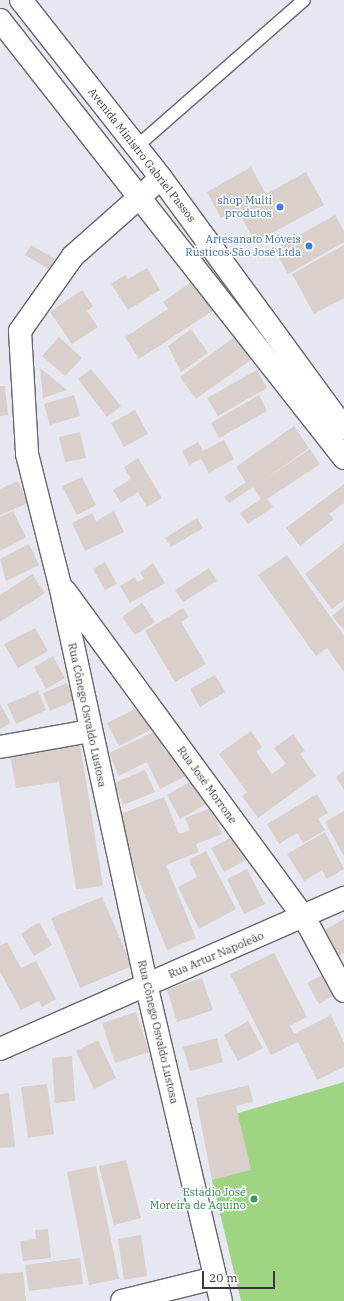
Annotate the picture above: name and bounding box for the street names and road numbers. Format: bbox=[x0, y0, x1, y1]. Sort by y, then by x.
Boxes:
street label: Avenida Ministro Gabriel Passos bbox=[86, 85, 198, 225]
street label: Rua Cônego Osvaldo Lustosa bbox=[65, 642, 109, 788]
street label: Rua José Morrone bbox=[175, 744, 239, 826]
street label: Rua Artur Napoleão bbox=[166, 929, 266, 981]
street label: Rua Cônego Osvaldo Lustosa bbox=[135, 959, 181, 1105]

